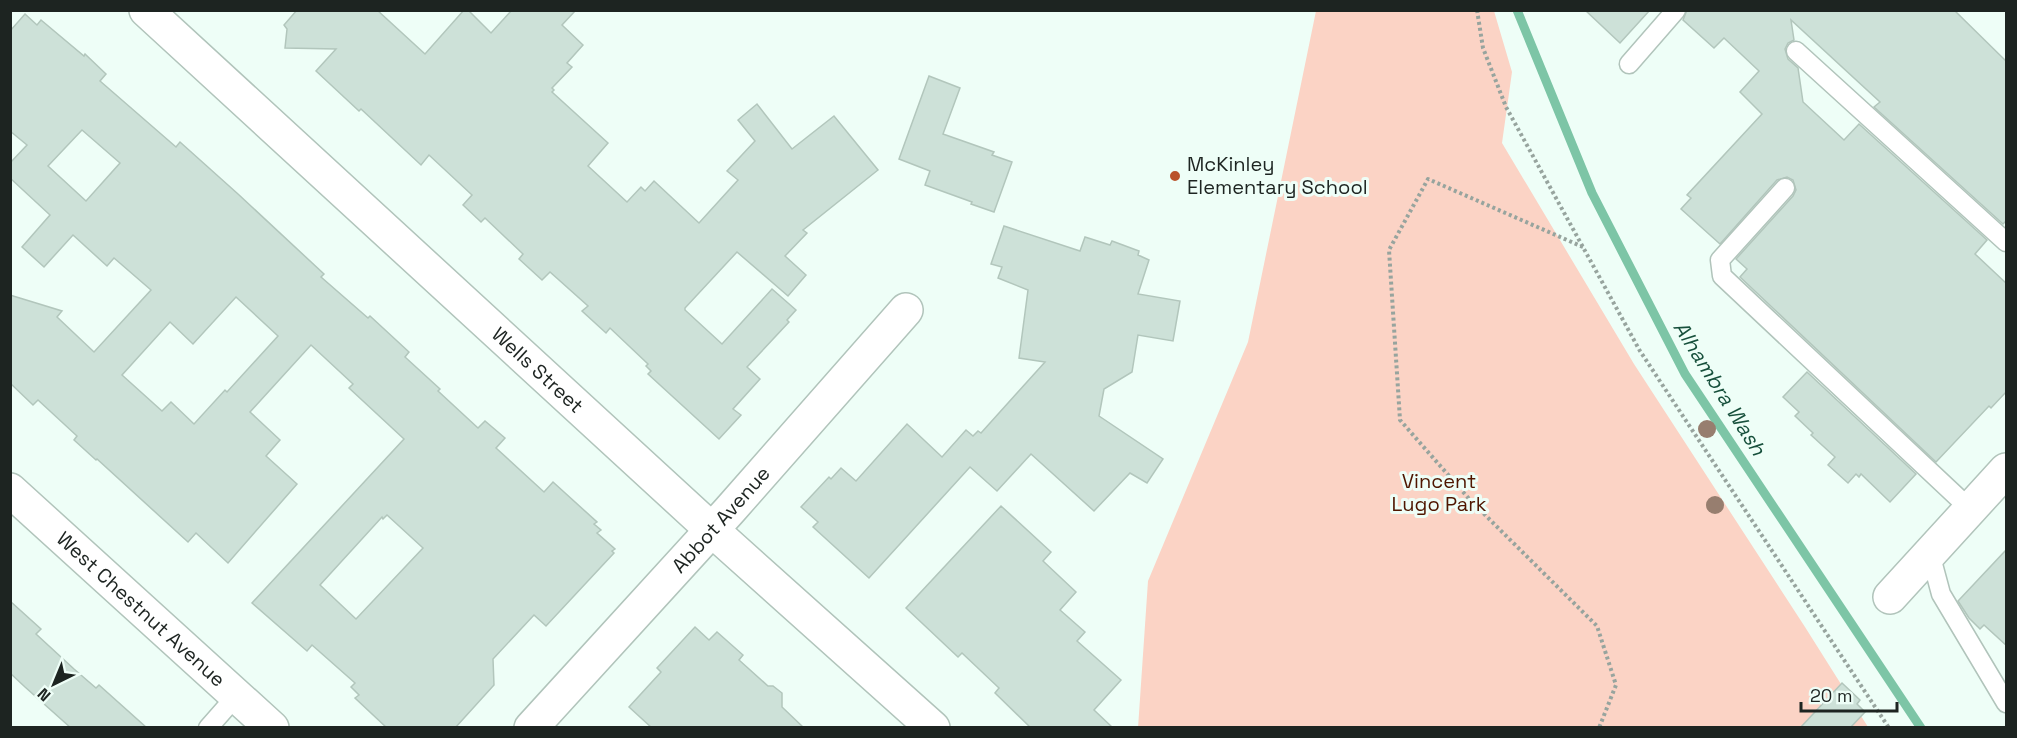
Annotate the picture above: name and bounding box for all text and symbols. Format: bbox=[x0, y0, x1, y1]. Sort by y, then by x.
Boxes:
place label: McKinley Elementary School bbox=[1187, 151, 1368, 200]
marker: McKinley Elementary School bbox=[1168, 169, 1182, 183]
water label: Alhambra Wash bbox=[1668, 316, 1773, 461]
street label: Wells Street bbox=[486, 321, 589, 419]
street label: Abbot Avenue bbox=[666, 461, 776, 578]
park label: Vincent Lugo Park bbox=[1391, 468, 1487, 517]
street label: West Chestnut Avenue bbox=[51, 526, 231, 692]
north arrow bbox=[24, 654, 84, 714]
scale bar bbox=[1801, 675, 1897, 713]
text: N bbox=[33, 683, 55, 706]
text: 20 m bbox=[1810, 684, 1853, 707]

